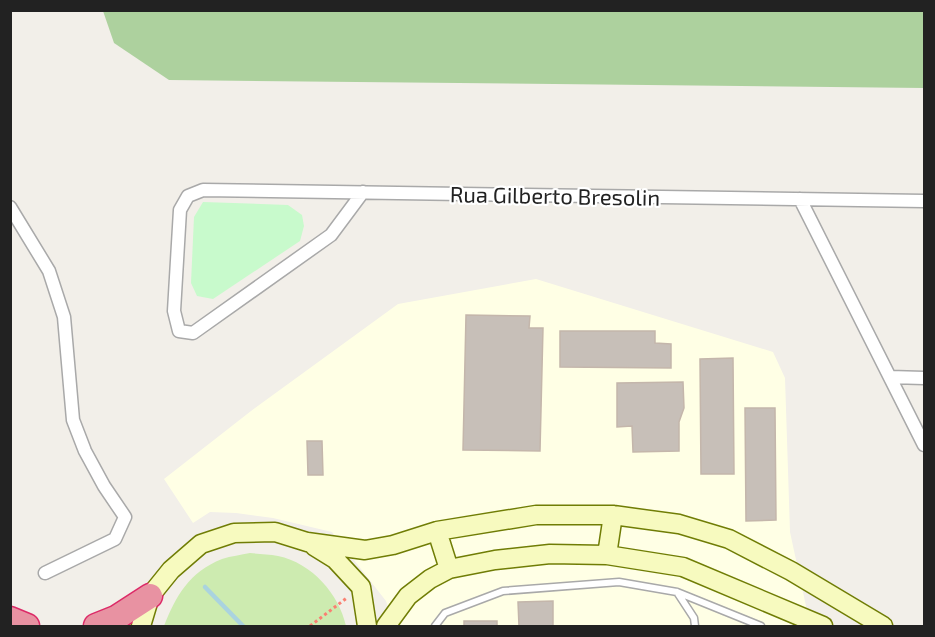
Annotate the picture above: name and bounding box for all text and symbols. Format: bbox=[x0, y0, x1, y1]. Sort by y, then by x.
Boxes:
street label: Rua Gilberto Bresolin bbox=[450, 180, 660, 210]

